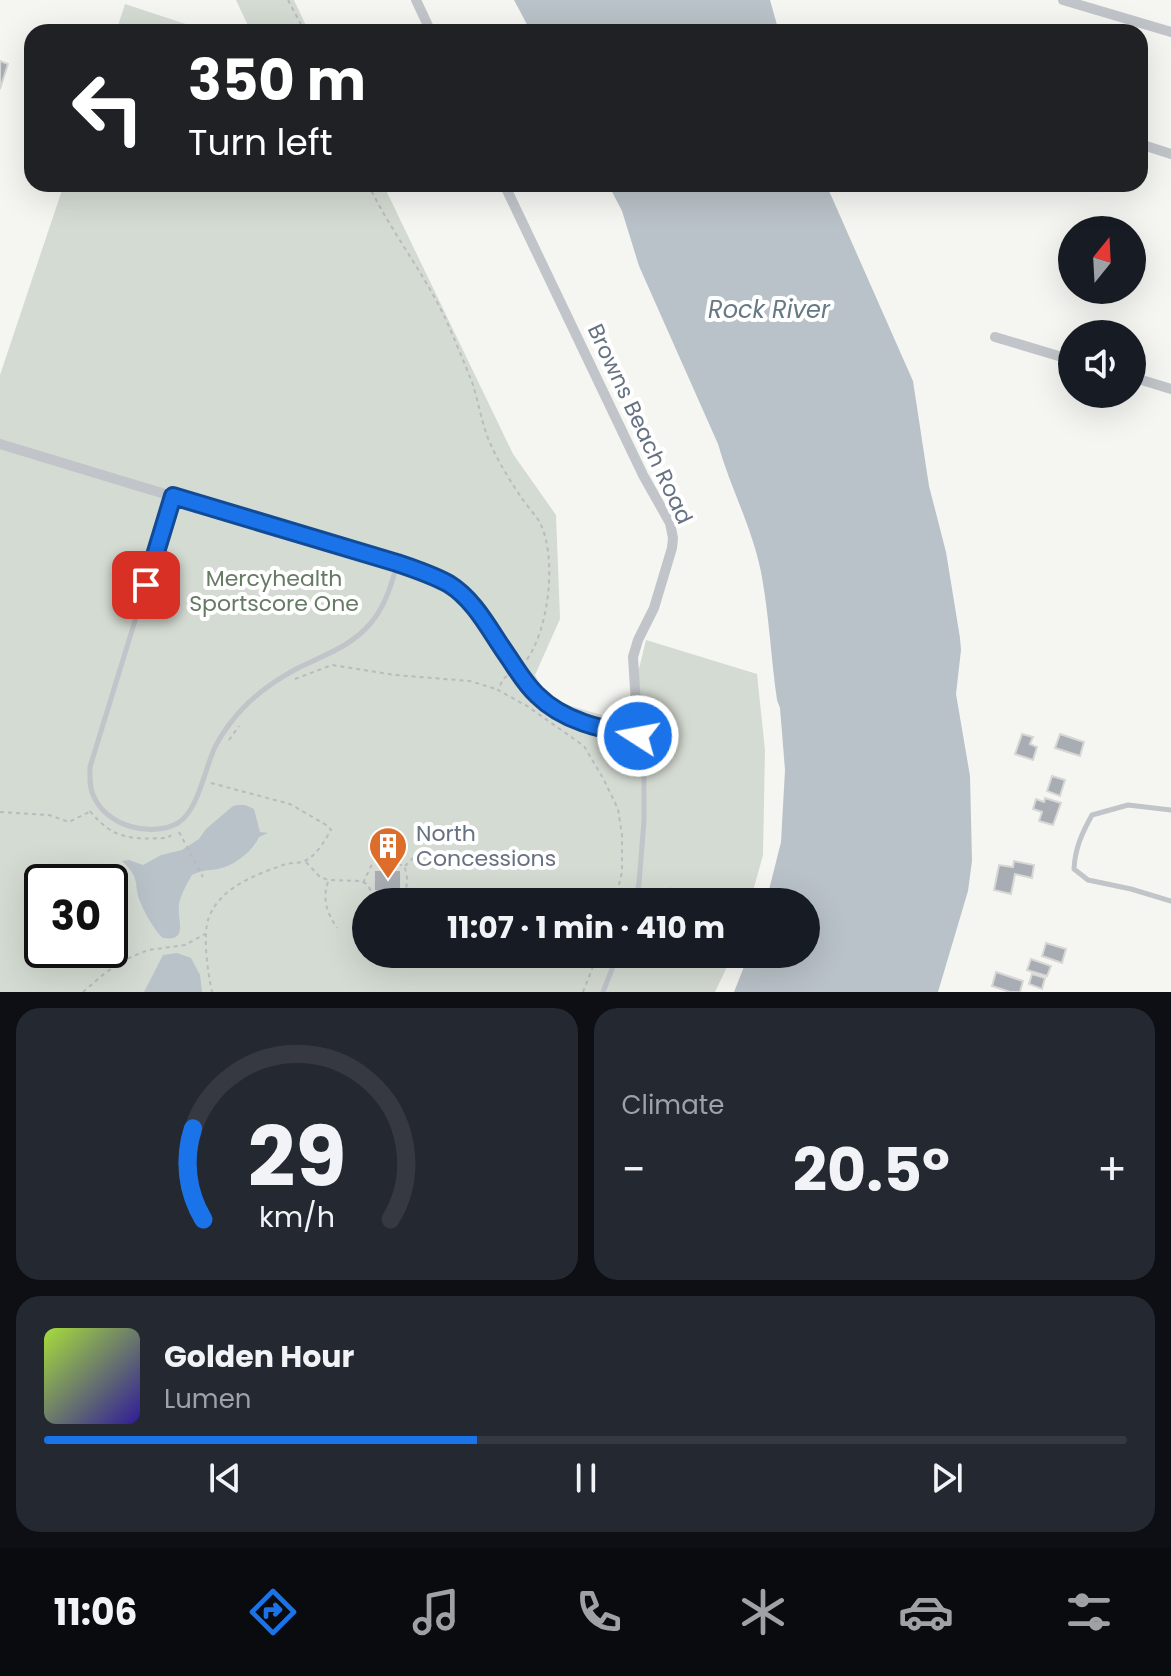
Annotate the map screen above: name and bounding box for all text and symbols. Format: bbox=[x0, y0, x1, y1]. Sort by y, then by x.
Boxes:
text: 350 m bbox=[188, 41, 366, 120]
icon: left bbox=[56, 56, 160, 160]
text: Turn left bbox=[188, 117, 333, 168]
north arrow bbox=[1058, 216, 1146, 304]
map controls bbox=[1058, 216, 1146, 408]
water label: Rock River bbox=[708, 293, 831, 326]
street label: Browns Beach Road bbox=[580, 319, 700, 529]
button: sound bbox=[1058, 320, 1146, 408]
pin bbox=[112, 551, 180, 619]
icon: arrive bbox=[124, 563, 168, 607]
park label: Mercyhealth Sportscore One bbox=[189, 563, 359, 619]
position arrow bbox=[596, 694, 680, 778]
place label: North Concessions bbox=[416, 818, 556, 874]
building icon: North Concessions bbox=[367, 825, 409, 880]
speed limit sign: 30 bbox=[24, 864, 128, 968]
text: 11:07 · 1 min · 410 m bbox=[447, 906, 725, 949]
text: Climate bbox=[622, 1087, 724, 1123]
text: 29 bbox=[247, 1099, 346, 1215]
text: 20.5° bbox=[793, 1128, 950, 1212]
text: − bbox=[622, 1139, 646, 1200]
text: + bbox=[1097, 1139, 1127, 1200]
text: km/h bbox=[259, 1197, 335, 1237]
text: Golden Hour bbox=[164, 1335, 354, 1378]
text: Lumen bbox=[164, 1381, 251, 1417]
icon: previous bbox=[203, 1456, 247, 1500]
icon: pause bbox=[564, 1456, 608, 1500]
icon: next bbox=[925, 1456, 969, 1500]
icon: directions bbox=[245, 1584, 301, 1640]
icon: music bbox=[408, 1584, 464, 1640]
icon: phone bbox=[571, 1584, 627, 1640]
icon: climate bbox=[735, 1584, 791, 1640]
icon: car bbox=[898, 1584, 954, 1640]
icon: filters bbox=[1061, 1584, 1117, 1640]
text: 11:06 bbox=[54, 1587, 137, 1638]

